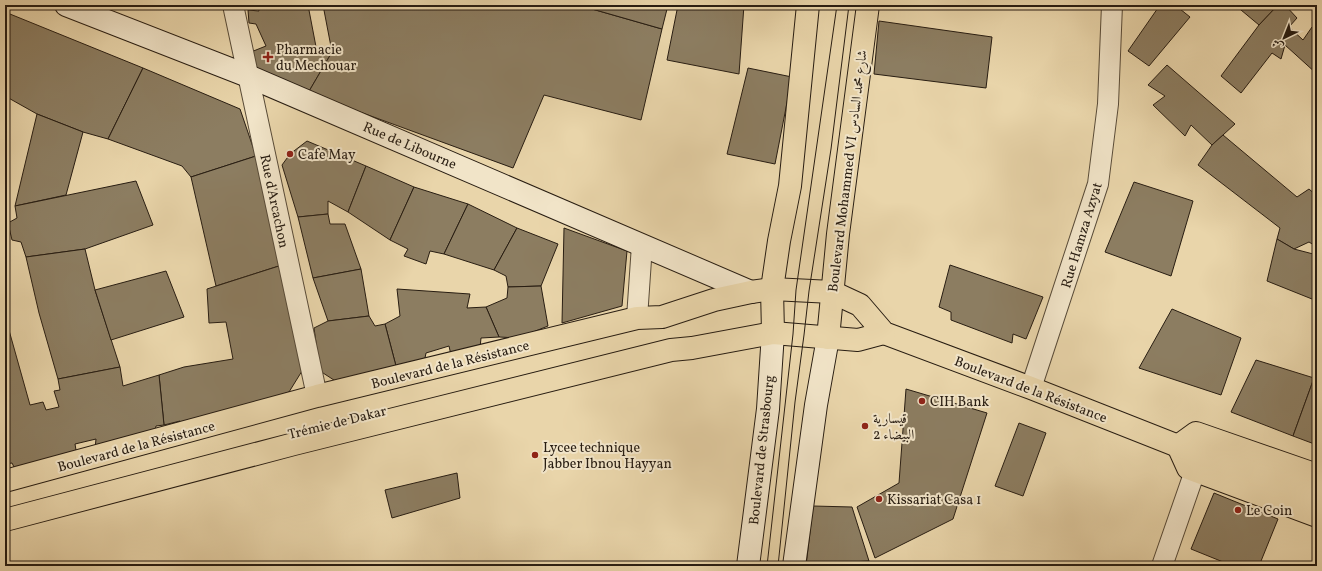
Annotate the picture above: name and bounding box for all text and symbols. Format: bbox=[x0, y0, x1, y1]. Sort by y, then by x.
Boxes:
north arrow bbox=[1264, 18, 1304, 58]
text: ش bbox=[1269, 35, 1287, 53]
place label: Pharmacie du Mechouar bbox=[276, 41, 357, 76]
street label: Boulevard Mohammed VI شارع محمد السادس bbox=[824, 49, 874, 293]
marker: Pharmacie du Mechouar bbox=[263, 52, 273, 62]
street label: Rue de Libourne bbox=[360, 118, 460, 175]
place label: Cafe May bbox=[298, 146, 356, 165]
marker: Cafe May bbox=[285, 149, 295, 159]
street label: Rue d'Arcachon bbox=[254, 153, 293, 250]
street label: Rue Hamza Azyat bbox=[1057, 180, 1108, 291]
street label: Boulevard de la Résistance bbox=[369, 337, 532, 394]
street label: Boulevard de la Résistance bbox=[951, 352, 1110, 428]
street label: Boulevard de Strasbourg bbox=[745, 374, 780, 526]
place label: CIH Bank bbox=[930, 393, 989, 412]
marker: CIH Bank bbox=[917, 396, 927, 406]
street label: Trémie de Dakar bbox=[286, 402, 389, 445]
place label: قيسارية البيضاء 2 bbox=[873, 410, 914, 445]
street label: Boulevard de la Résistance bbox=[56, 417, 218, 478]
marker: قيسارية البيضاء 2 bbox=[860, 421, 870, 431]
place label: Lycee technique Jabber Ibnou Hayyan bbox=[543, 439, 672, 474]
marker: Lycee technique Jabber Ibnou Hayyan bbox=[530, 450, 540, 460]
place label: Kissariat Casa 1 bbox=[887, 491, 982, 510]
marker: Kissariat Casa 1 bbox=[874, 494, 884, 504]
place label: Le Coin bbox=[1246, 502, 1292, 521]
marker: Le Coin bbox=[1233, 505, 1243, 515]

